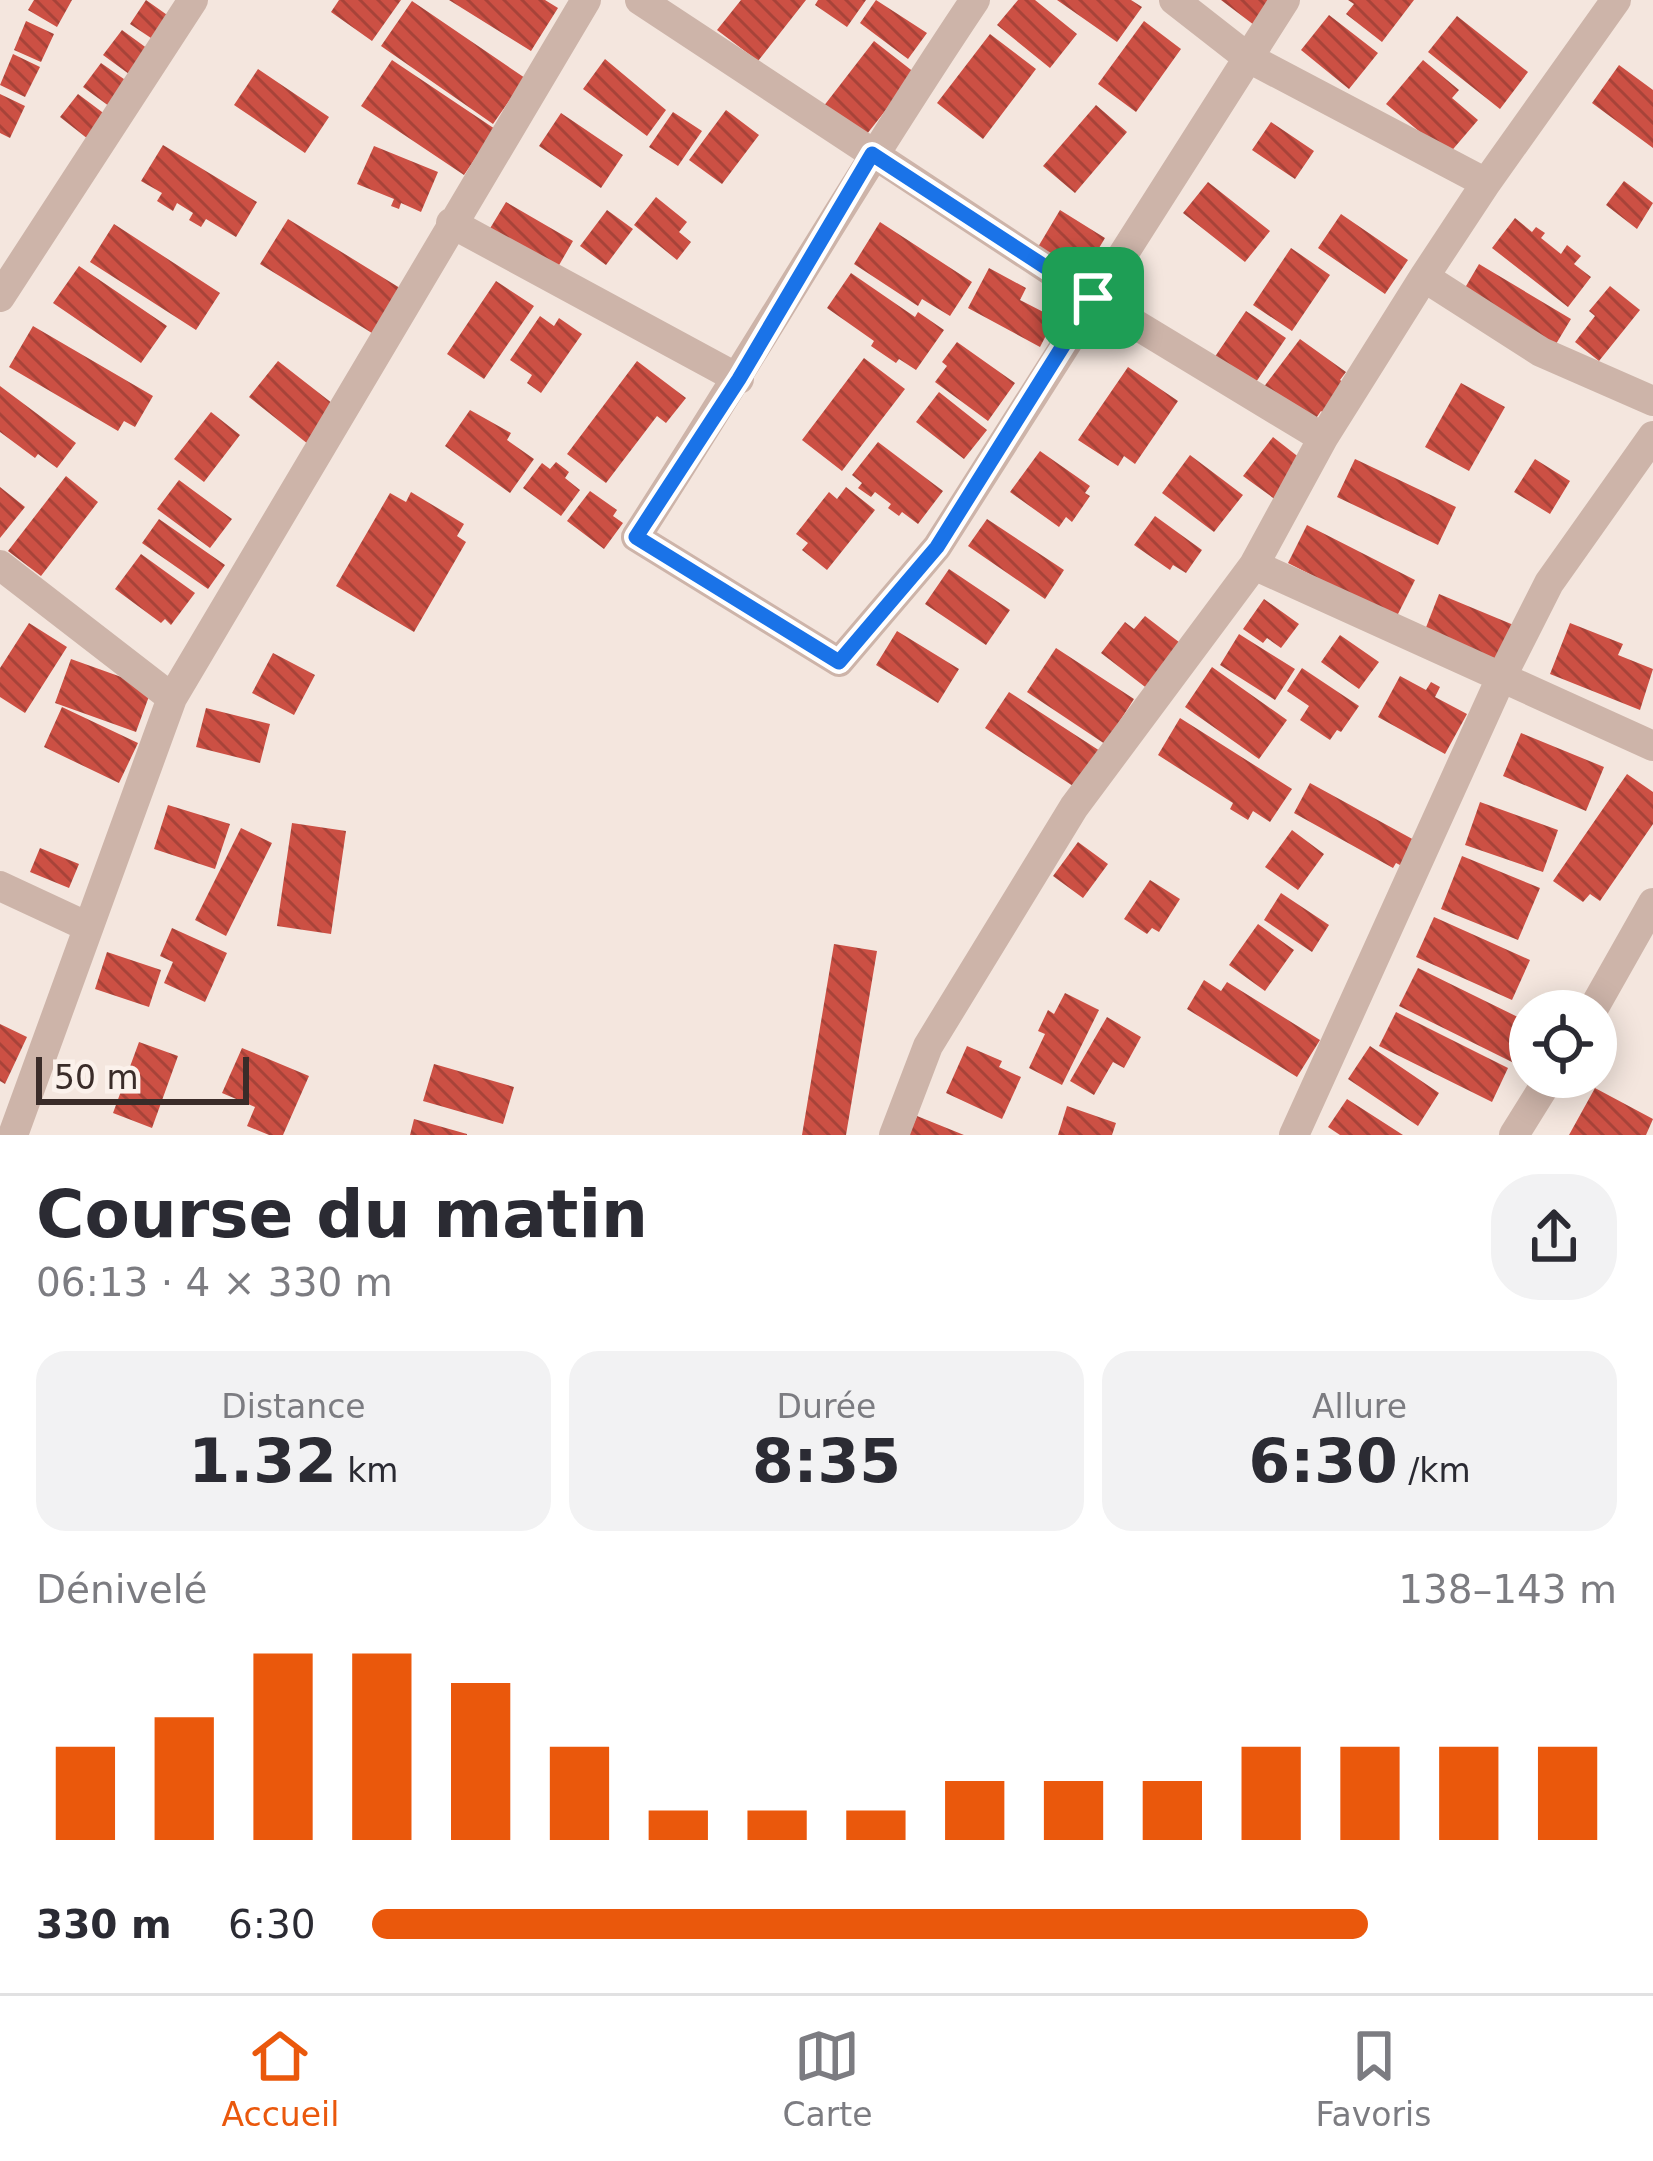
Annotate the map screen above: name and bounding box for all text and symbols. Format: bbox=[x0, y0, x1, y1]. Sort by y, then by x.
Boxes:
pin bbox=[1042, 247, 1144, 349]
icon: arrive bbox=[1060, 265, 1126, 331]
map controls bbox=[1509, 990, 1617, 1098]
button: locate bbox=[1509, 990, 1617, 1098]
scale bar bbox=[36, 1051, 249, 1104]
text: 50 m bbox=[54, 1058, 139, 1097]
button: share bbox=[1491, 1174, 1617, 1300]
text: Course du matin bbox=[36, 1176, 648, 1253]
text: 06:13 · 4 × 330 m bbox=[36, 1260, 393, 1305]
text: Distance bbox=[221, 1387, 366, 1426]
text: Durée bbox=[777, 1387, 876, 1426]
text: Allure bbox=[1312, 1387, 1407, 1426]
text: 1.32 bbox=[189, 1426, 337, 1496]
text: 8:35 bbox=[752, 1426, 901, 1496]
text: 6:30 bbox=[1248, 1426, 1398, 1496]
text: km bbox=[337, 1451, 398, 1490]
text: /km bbox=[1398, 1451, 1471, 1490]
text: Dénivelé bbox=[36, 1567, 207, 1612]
text: 138–143 m bbox=[1398, 1567, 1617, 1612]
text: 330 m bbox=[36, 1902, 172, 1947]
text: 6:30 bbox=[228, 1902, 316, 1947]
tab: Accueil bbox=[222, 2023, 339, 2134]
tab: Carte bbox=[782, 2023, 873, 2134]
tab: Favoris bbox=[1316, 2023, 1431, 2134]

